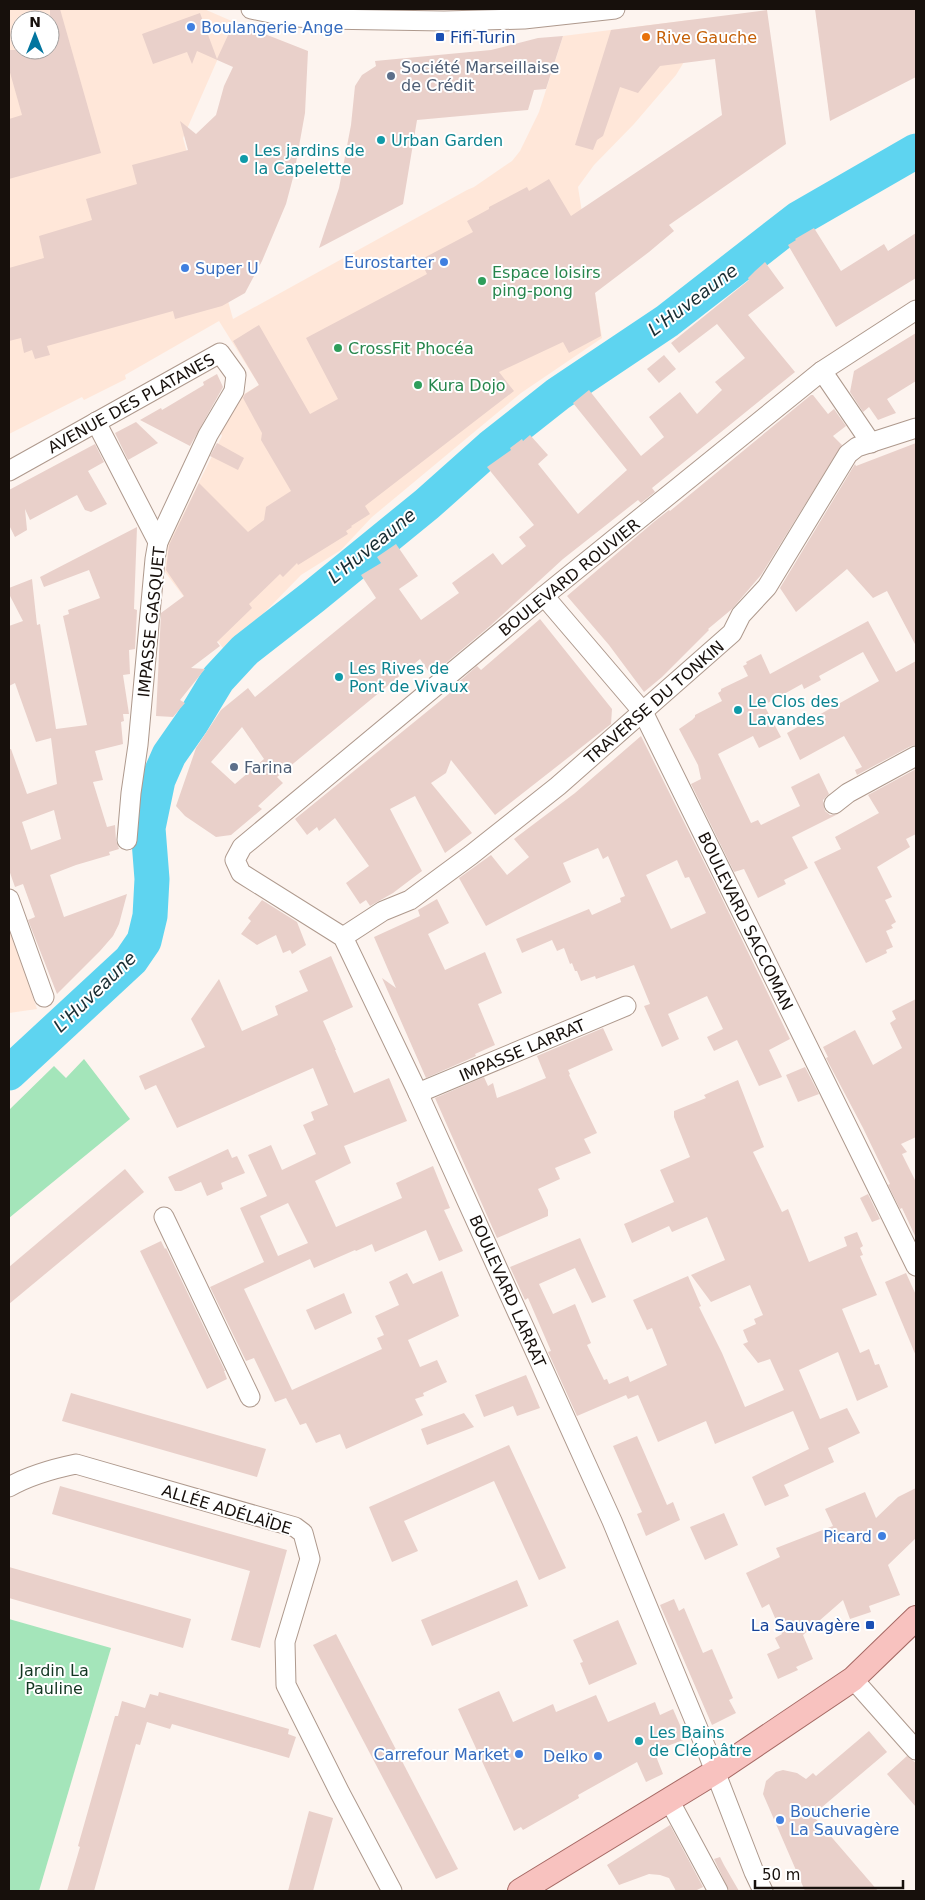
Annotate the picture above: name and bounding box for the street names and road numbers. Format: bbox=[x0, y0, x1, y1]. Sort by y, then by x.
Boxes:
street label: AVENUE DES PLATANES bbox=[44, 350, 218, 457]
street label: BOULEVARD ROUVIER bbox=[495, 515, 644, 640]
street label: IMPASSE GASQUET bbox=[134, 546, 169, 698]
street label: TRAVERSE DU TONKIN bbox=[580, 637, 728, 769]
street label: BOULEVARD SACCOMAN bbox=[694, 829, 797, 1014]
street label: IMPASSE LARRAT bbox=[456, 1015, 588, 1086]
street label: BOULEVARD LARRAT bbox=[465, 1212, 550, 1371]
street label: ALLÉE ADÉLAÏDE bbox=[160, 1481, 294, 1538]

